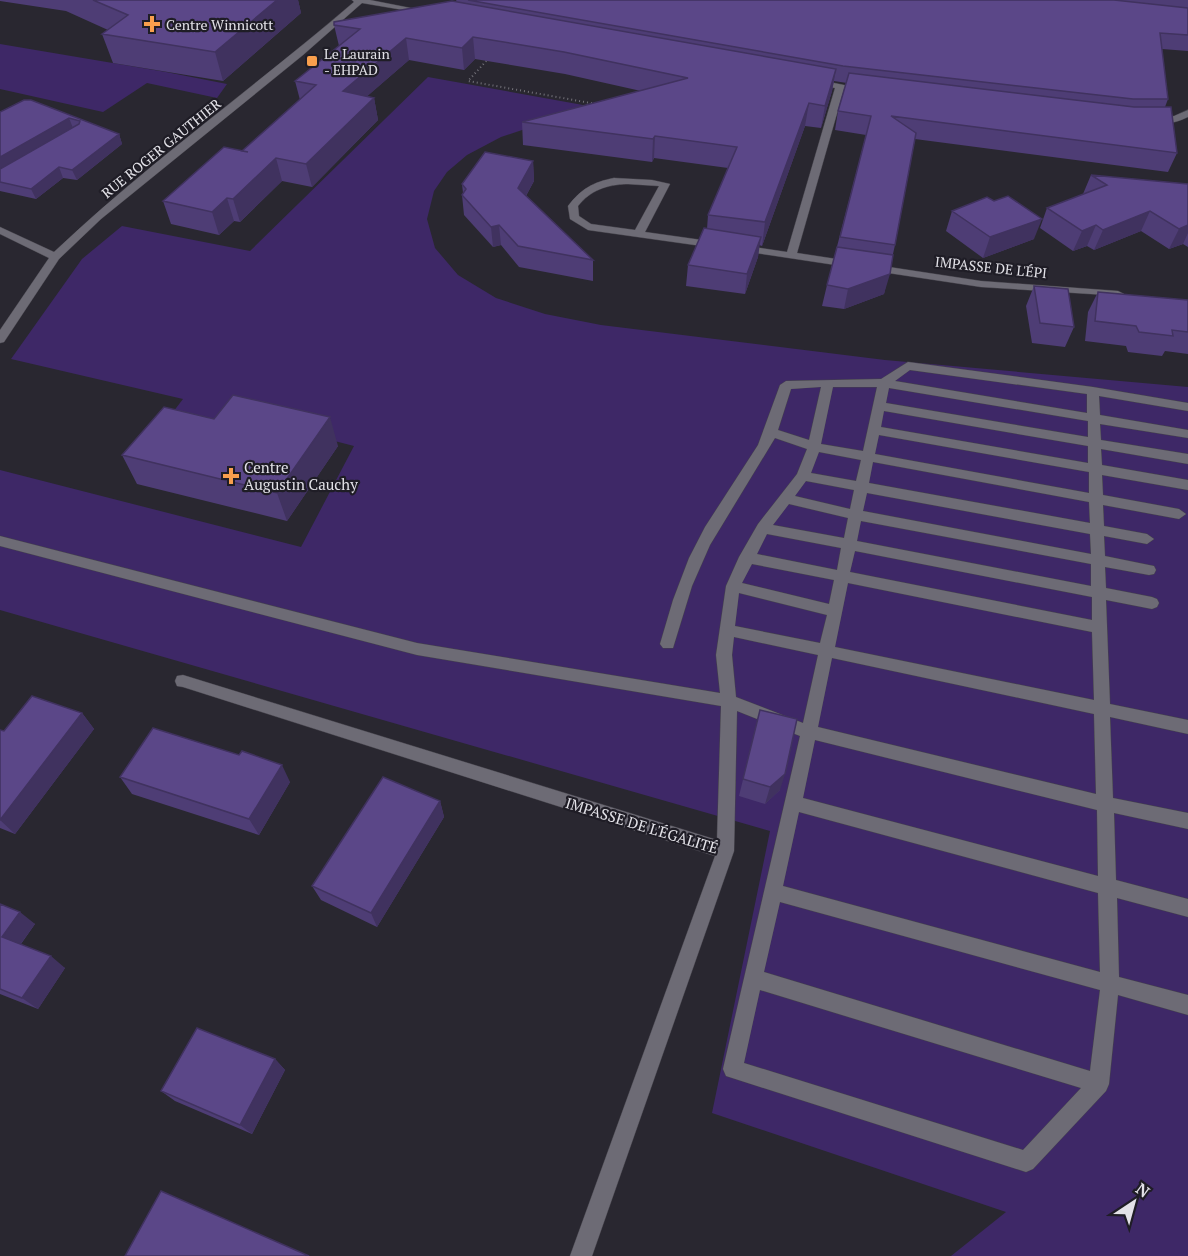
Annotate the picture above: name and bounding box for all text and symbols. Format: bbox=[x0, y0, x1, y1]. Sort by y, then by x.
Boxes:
marker: Centre Winnicott bbox=[143, 15, 161, 33]
place label: Centre Winnicott bbox=[166, 15, 274, 34]
place label: Le Laurain - EHPAD bbox=[324, 44, 391, 79]
marker: Le Laurain - EHPAD bbox=[305, 54, 319, 68]
street label: RUE ROGER GAUTHIER bbox=[97, 94, 225, 202]
street label: IMPASSE DE L'ÉPI bbox=[934, 252, 1048, 282]
place label: Centre Augustin Cauchy bbox=[244, 457, 358, 494]
marker: Centre Augustin Cauchy bbox=[222, 467, 240, 485]
street label: IMPASSE DE L'ÉGALITÉ bbox=[563, 792, 721, 858]
north arrow bbox=[1104, 1172, 1164, 1232]
text: N bbox=[1131, 1177, 1154, 1202]

